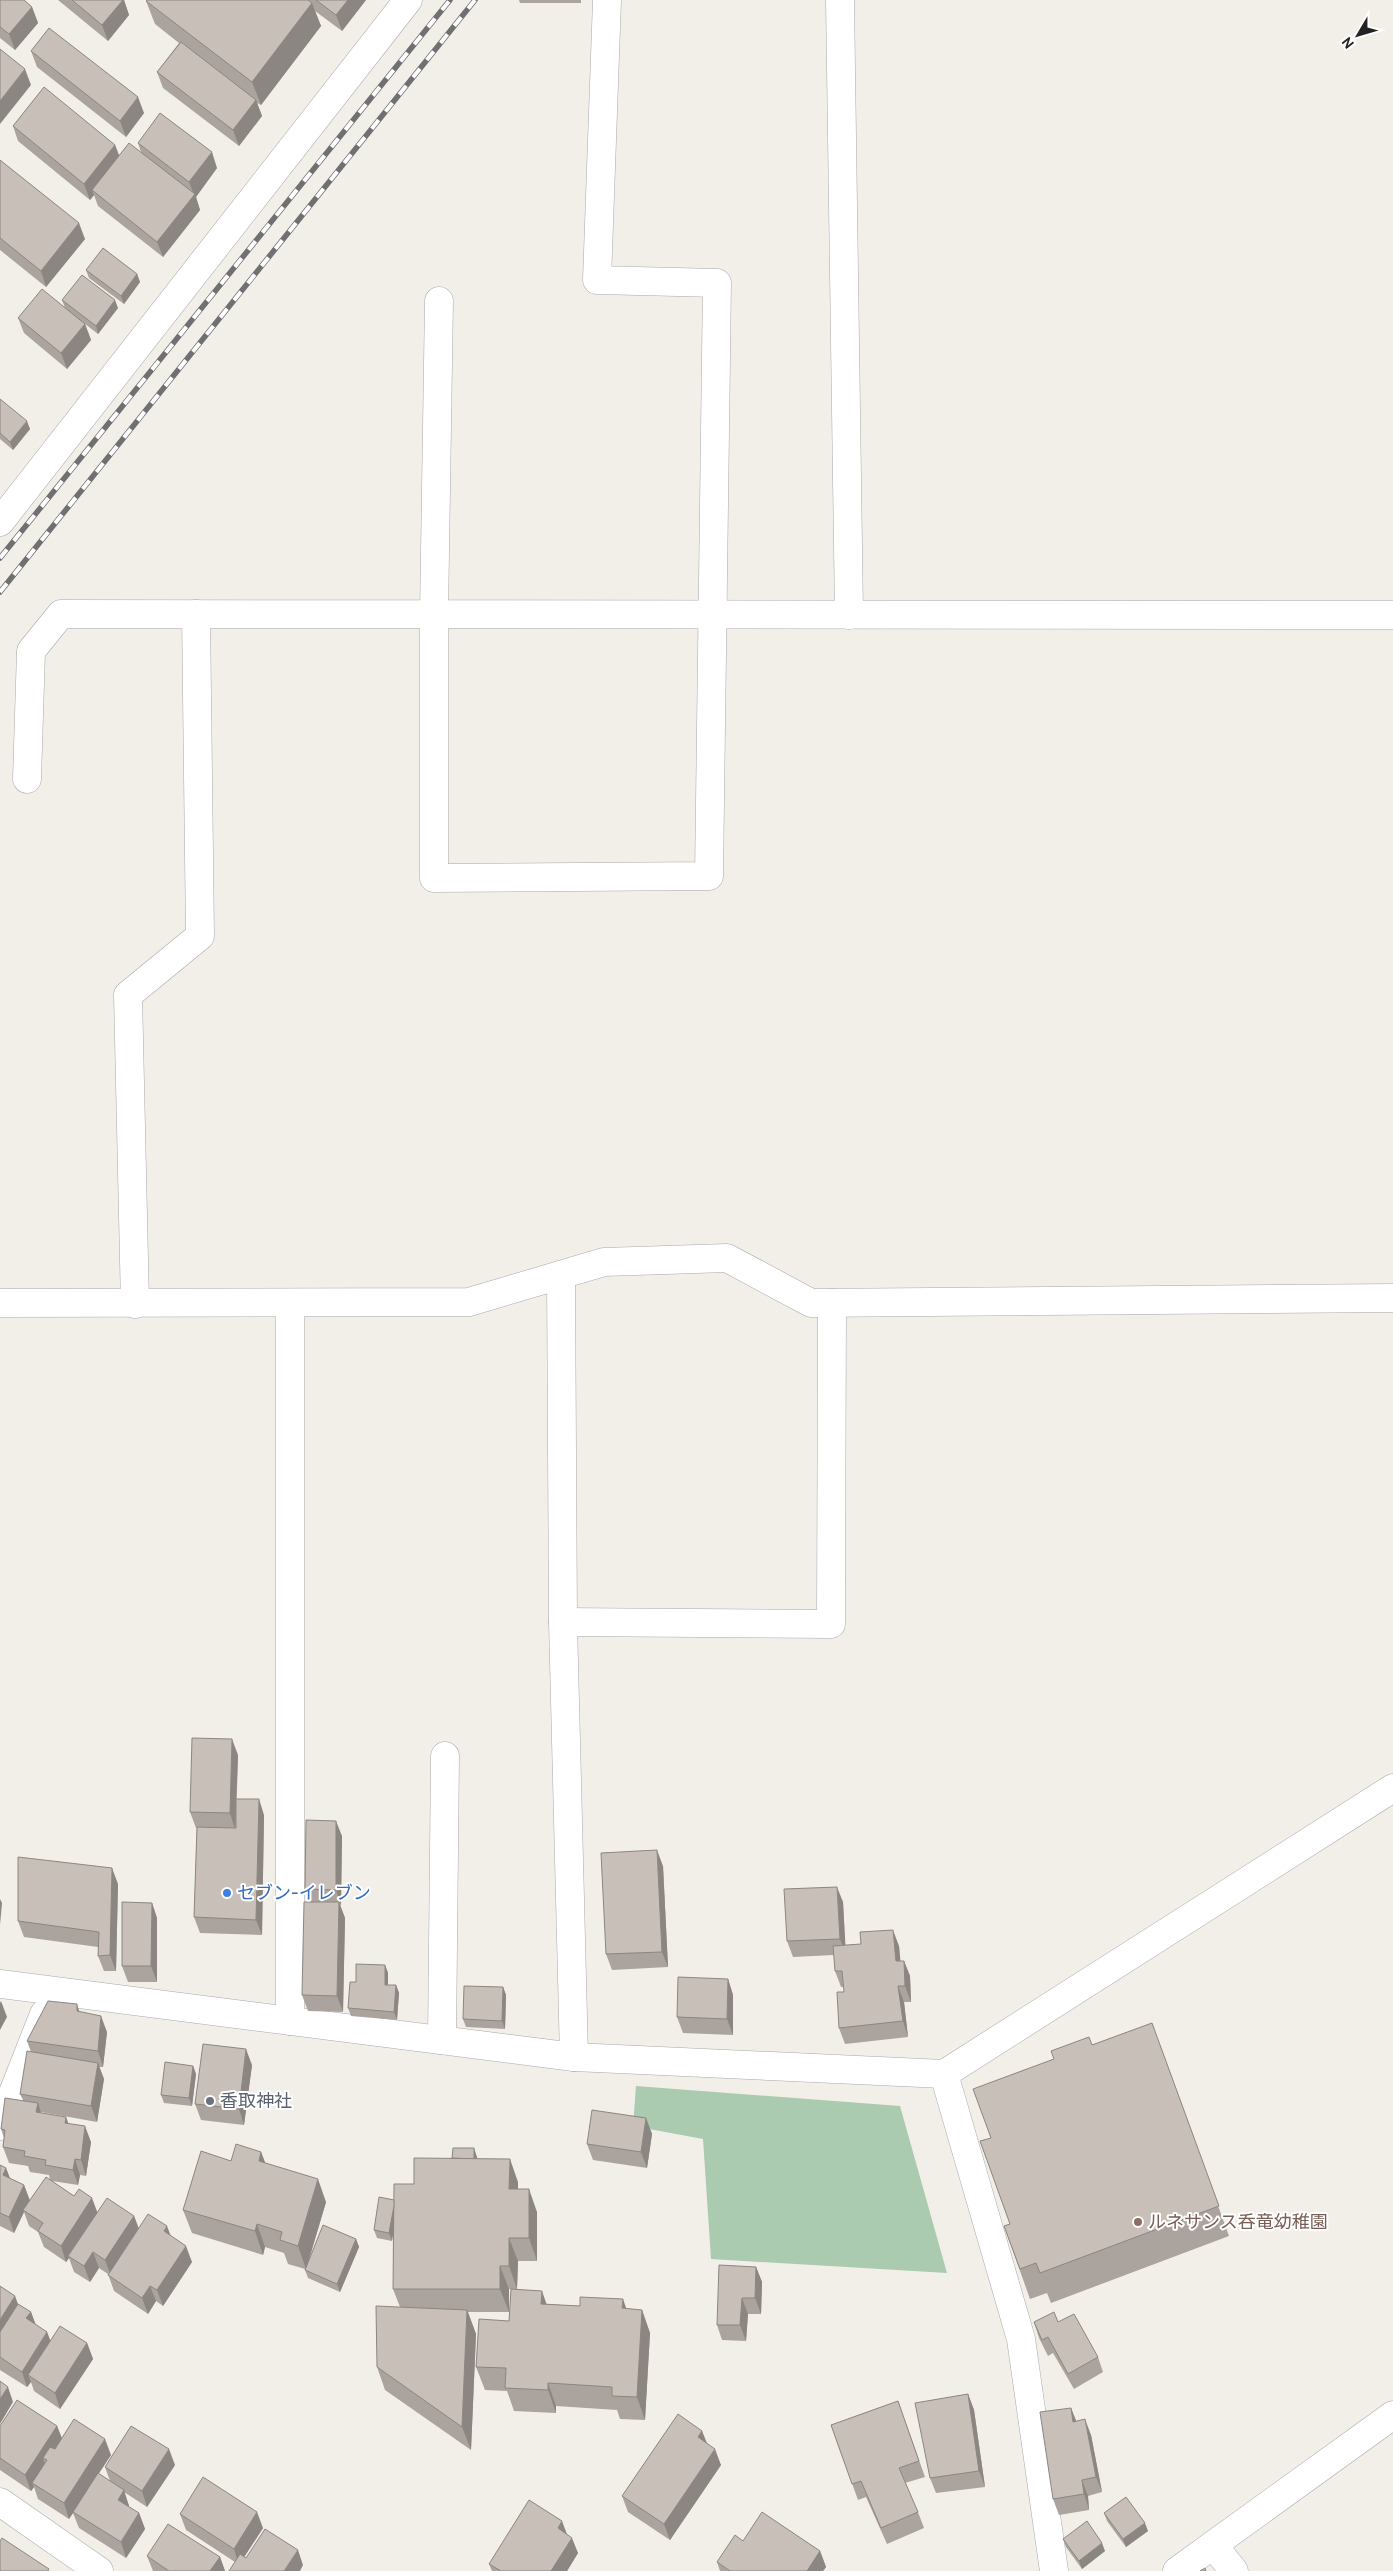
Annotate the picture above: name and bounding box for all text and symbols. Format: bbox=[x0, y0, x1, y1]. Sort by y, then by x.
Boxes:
north arrow bbox=[1333, 10, 1383, 60]
text: N bbox=[1338, 34, 1358, 52]
place label: セブン-イレブン bbox=[237, 1882, 371, 1904]
marker: セブン-イレブン bbox=[221, 1887, 233, 1899]
place label: 香取神社 bbox=[220, 2090, 292, 2112]
marker: 香取神社 bbox=[204, 2095, 216, 2107]
place label: ルネサンス呑竜幼稚園 bbox=[1148, 2211, 1328, 2233]
marker: ルネサンス呑竜幼稚園 bbox=[1132, 2216, 1144, 2228]

